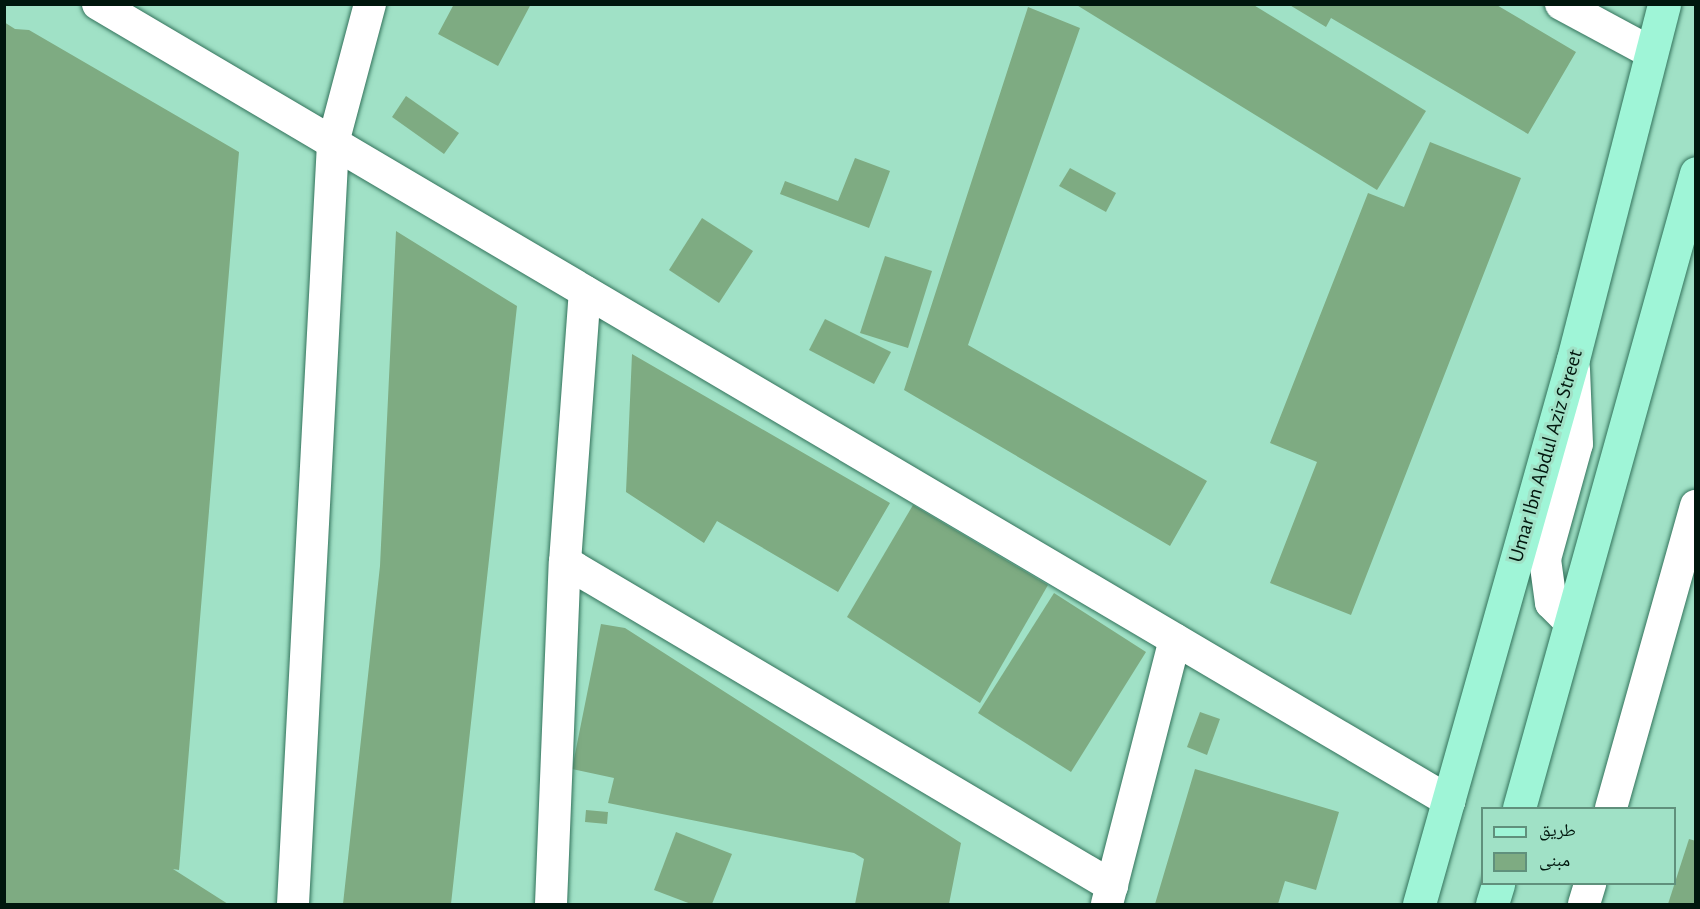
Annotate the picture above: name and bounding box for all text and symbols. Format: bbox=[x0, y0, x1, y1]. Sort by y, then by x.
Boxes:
street label: Umar Ibn Abdul Aziz Street bbox=[1504, 347, 1588, 565]
legend bbox=[1481, 807, 1676, 885]
text: طريق bbox=[1539, 822, 1576, 840]
text: مبنى bbox=[1539, 852, 1570, 870]

